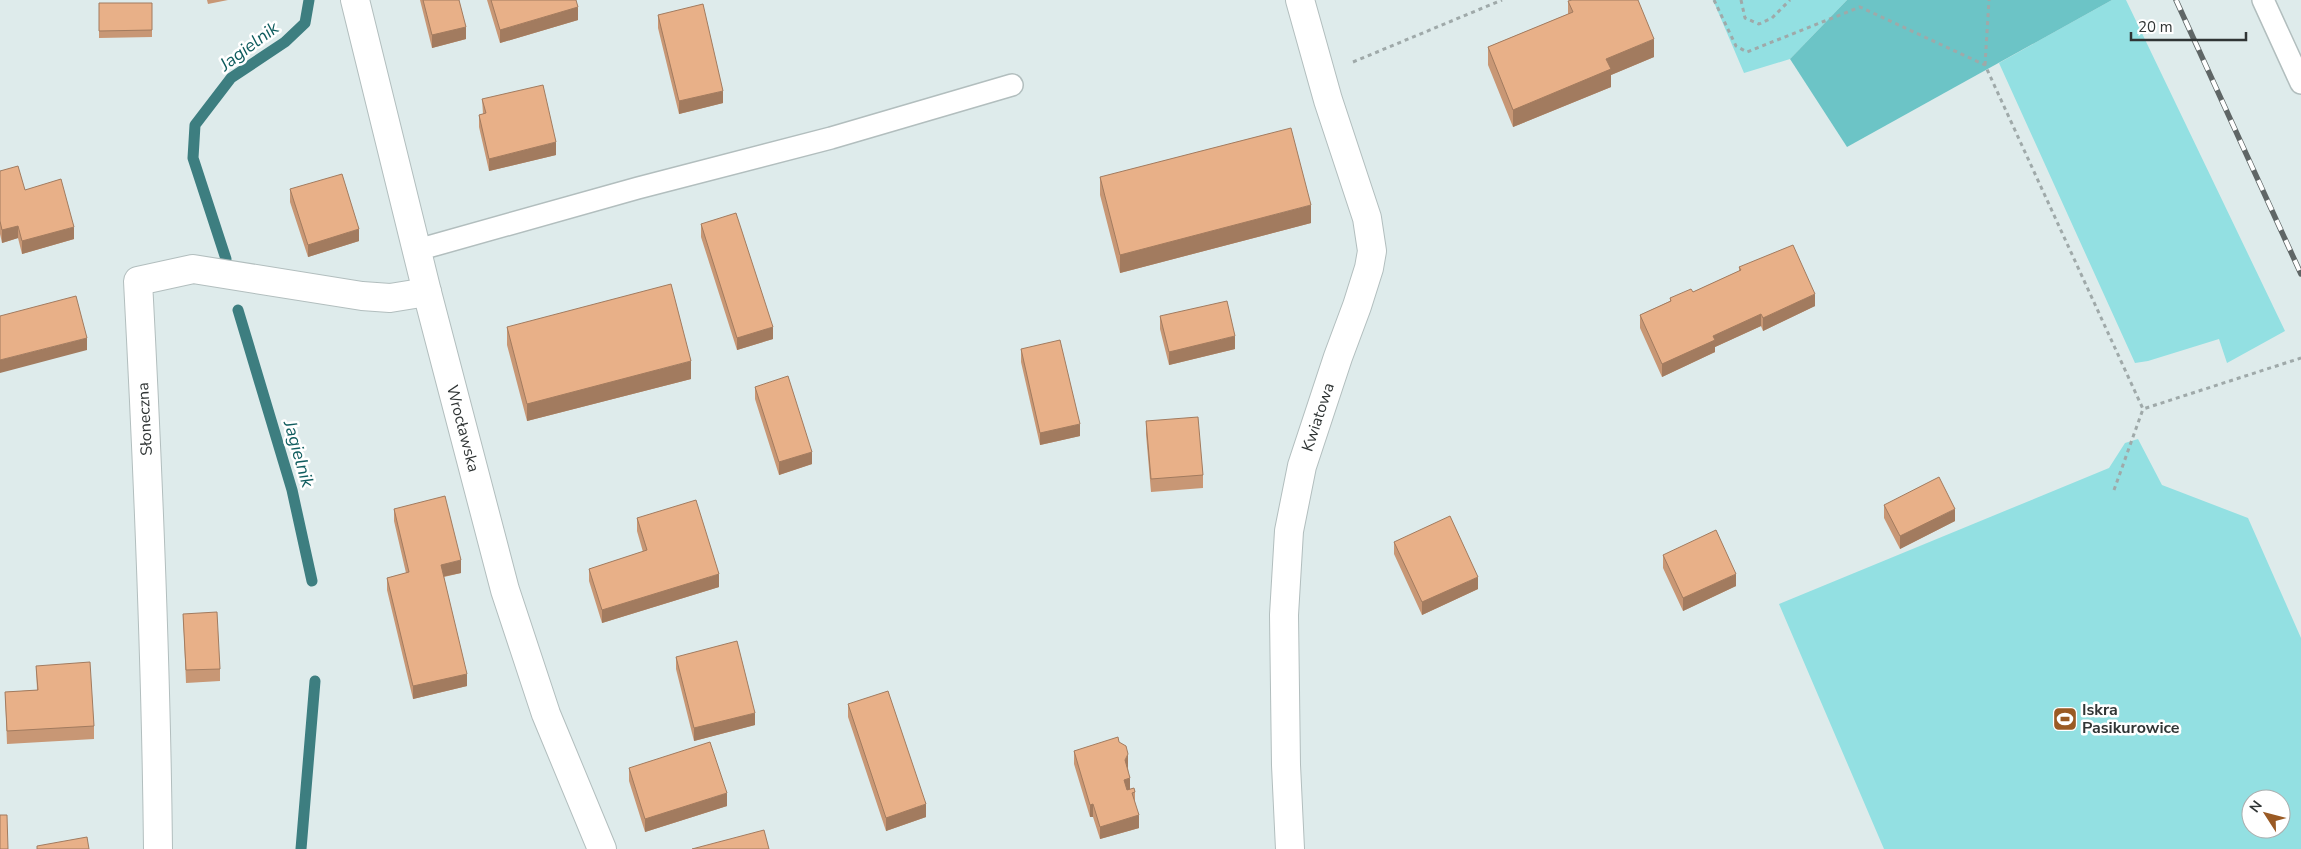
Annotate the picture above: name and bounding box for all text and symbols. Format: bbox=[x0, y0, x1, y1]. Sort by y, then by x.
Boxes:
scale bar bbox=[2131, 10, 2246, 42]
water label: Jagielnik bbox=[214, 15, 284, 77]
text: 20 m bbox=[2138, 17, 2173, 37]
street label: Kwiatowa bbox=[1297, 380, 1340, 454]
street label: Słoneczna bbox=[132, 382, 158, 456]
street label: Wrocławska bbox=[441, 383, 485, 475]
water label: Jagielnik bbox=[278, 417, 320, 491]
place label: Iskra Pasikurowice bbox=[2082, 699, 2180, 739]
sports icon: Iskra Pasikurowice bbox=[2052, 706, 2078, 732]
north arrow bbox=[2241, 789, 2291, 839]
text: N bbox=[2245, 797, 2267, 816]

